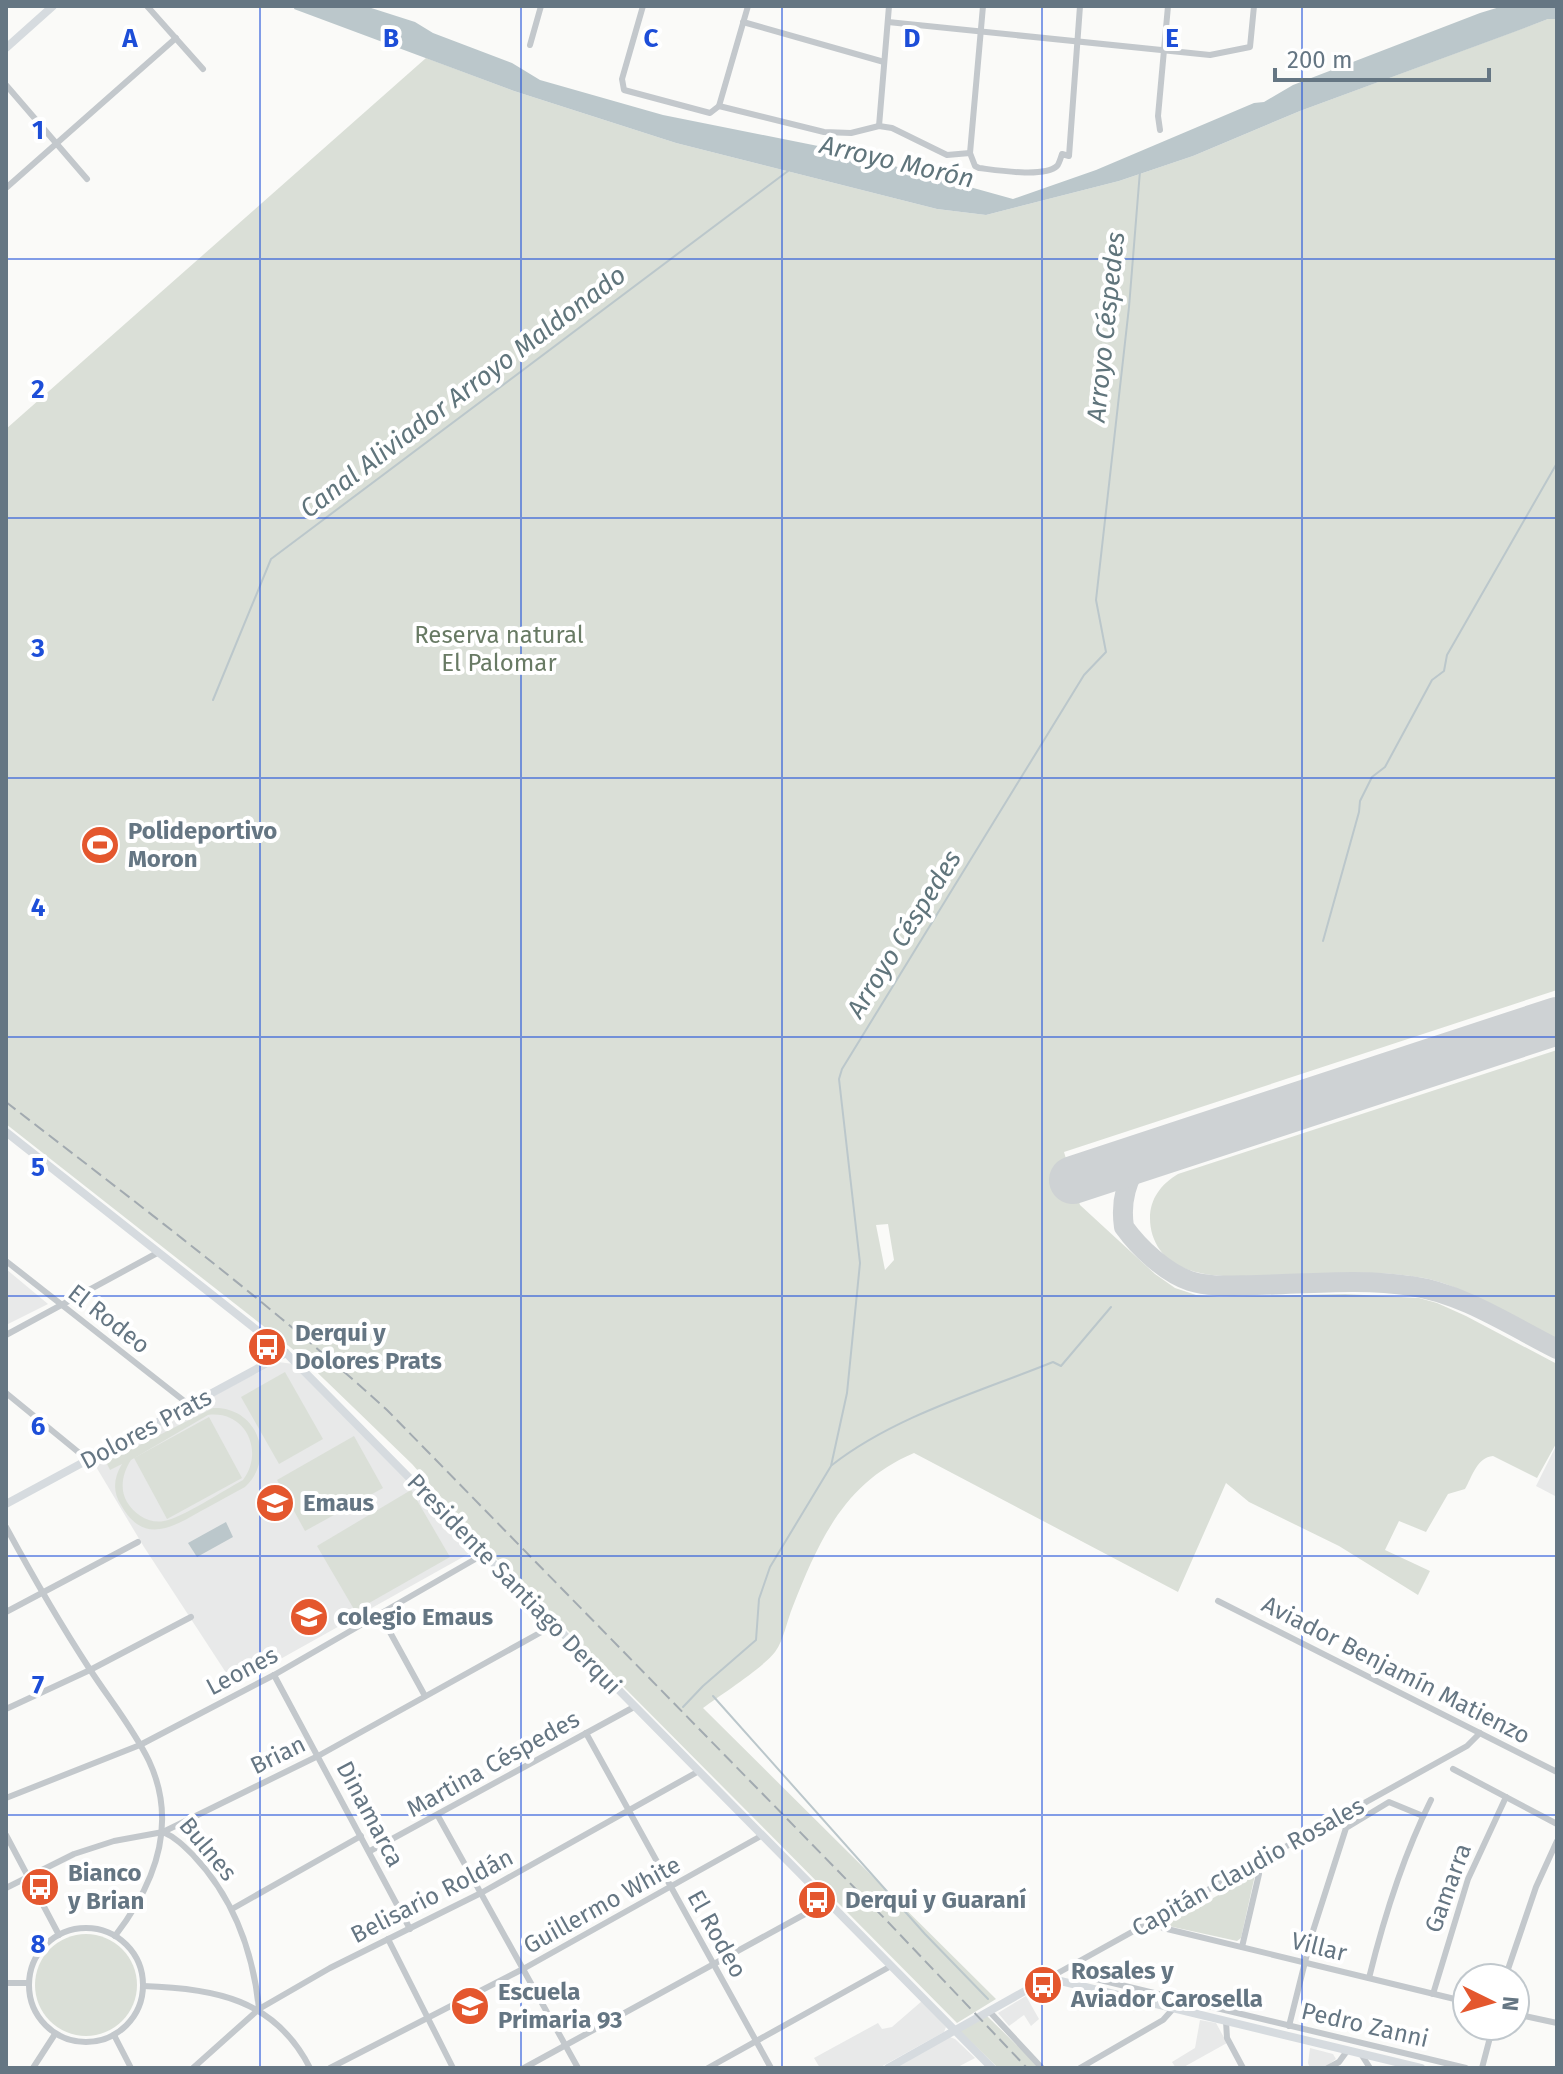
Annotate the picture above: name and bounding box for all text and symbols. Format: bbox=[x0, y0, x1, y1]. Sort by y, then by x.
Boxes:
text: A bbox=[121, 23, 138, 54]
text: B bbox=[383, 23, 399, 54]
text: C bbox=[644, 23, 659, 54]
text: D bbox=[904, 23, 921, 54]
text: E bbox=[1165, 23, 1179, 54]
scale bar bbox=[1275, 32, 1489, 82]
text: 200 m bbox=[1287, 46, 1353, 74]
text: 1 bbox=[32, 115, 44, 146]
water label: Arroyo Morón bbox=[816, 129, 977, 195]
water label: Arroyo Céspedes bbox=[1080, 230, 1131, 425]
water label: Canal Aliviador Arroyo Maldonado bbox=[294, 259, 632, 525]
text: 2 bbox=[31, 374, 45, 405]
park label: Reserva natural El Palomar bbox=[414, 621, 584, 677]
text: 3 bbox=[30, 633, 45, 664]
place label: Polideportivo Moron bbox=[128, 817, 277, 873]
sports icon: Polideportivo Moron bbox=[79, 824, 121, 866]
water label: Arroyo Céspedes bbox=[840, 845, 968, 1024]
text: 4 bbox=[31, 892, 46, 923]
text: 5 bbox=[31, 1152, 45, 1183]
street label: El Rodeo bbox=[63, 1279, 155, 1359]
place label: Derqui y Dolores Prats bbox=[295, 1319, 442, 1375]
bus stop icon: Derqui y Dolores Prats bbox=[246, 1326, 288, 1368]
street label: Dolores Prats bbox=[76, 1383, 216, 1475]
text: 6 bbox=[31, 1411, 46, 1442]
street label: Presidente Santiago Derqui bbox=[401, 1468, 627, 1700]
school or university icon: Emaus bbox=[254, 1482, 296, 1524]
place label: Emaus bbox=[303, 1489, 375, 1517]
street label: Aviador Benjamín Matienzo bbox=[1257, 1590, 1535, 1750]
school or university icon: colegio Emaus bbox=[288, 1596, 330, 1638]
place label: colegio Emaus bbox=[337, 1603, 494, 1631]
street label: Leones bbox=[202, 1641, 282, 1701]
text: 7 bbox=[32, 1670, 44, 1701]
street label: Martina Céspedes bbox=[402, 1705, 584, 1823]
street label: Brian bbox=[246, 1730, 310, 1780]
street label: Dinamarca bbox=[330, 1756, 410, 1872]
street label: Capitán Claudio Rosales bbox=[1127, 1791, 1369, 1943]
street label: Bulnes bbox=[174, 1812, 242, 1886]
street label: Gamarra bbox=[1419, 1840, 1477, 1936]
street label: Belisario Roldán bbox=[346, 1843, 518, 1949]
street label: Guillermo White bbox=[519, 1850, 685, 1960]
place label: Bianco y Brian bbox=[67, 1859, 144, 1915]
bus stop icon: Bianco y Brian bbox=[19, 1866, 61, 1908]
bus stop icon: Derqui y Guaraní bbox=[796, 1879, 838, 1921]
street label: El Rodeo bbox=[682, 1885, 752, 1983]
place label: Derqui y Guaraní bbox=[845, 1886, 1027, 1914]
street label: Villar bbox=[1288, 1927, 1350, 1968]
text: 8 bbox=[30, 1929, 46, 1960]
place label: Rosales y Aviador Carosella bbox=[1070, 1957, 1263, 2013]
north arrow bbox=[1451, 1962, 1531, 2042]
bus stop icon: Rosales y Aviador Carosella bbox=[1022, 1964, 1064, 2006]
place label: Escuela Primaria 93 bbox=[498, 1978, 622, 2034]
school or university icon: Escuela Primaria 93 bbox=[449, 1985, 491, 2027]
text: N bbox=[1496, 1995, 1525, 2012]
street label: Pedro Zanni bbox=[1299, 1997, 1431, 2053]

